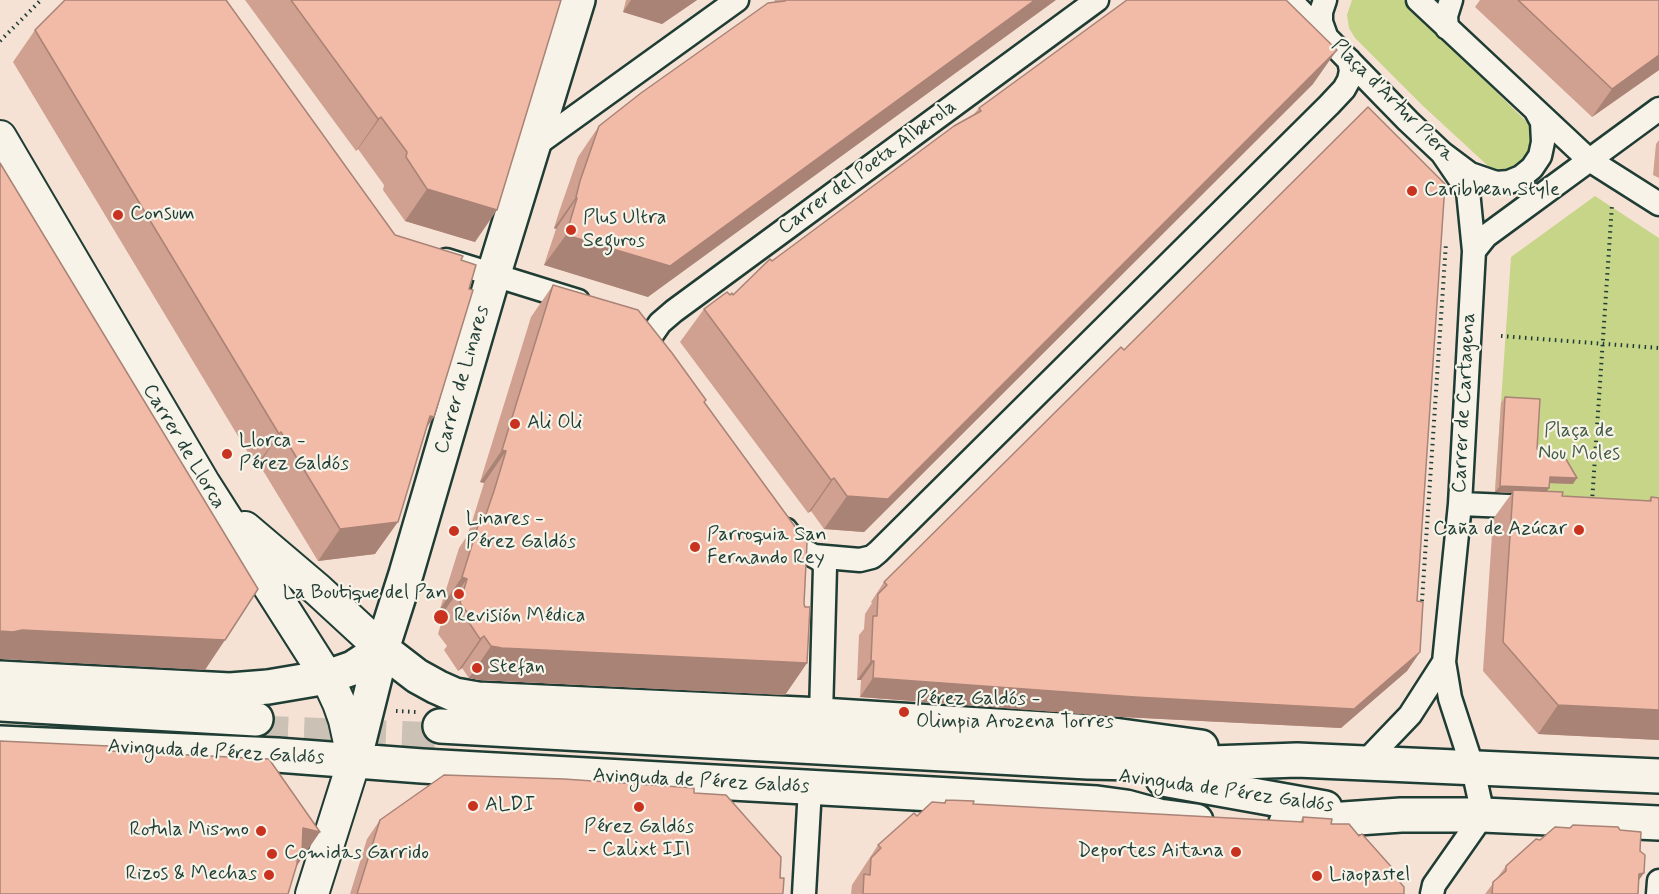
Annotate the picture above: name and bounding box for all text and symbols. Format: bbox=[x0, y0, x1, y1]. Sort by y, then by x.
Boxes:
street label: Plaça d'Artur Piera bbox=[1325, 34, 1459, 168]
street label: Carrer del Poeta Alberola bbox=[774, 95, 962, 241]
place label: Caribbean Style bbox=[1424, 179, 1560, 203]
marker: Caribbean Style bbox=[1405, 184, 1419, 198]
place label: Consum bbox=[130, 203, 195, 227]
place label: Plus Ultra Seguros bbox=[583, 207, 666, 254]
marker: Consum bbox=[111, 208, 125, 222]
marker: Plus Ultra Seguros bbox=[564, 223, 578, 237]
street label: Carrer de Linares bbox=[430, 303, 496, 457]
street label: Carrer de Cartagena bbox=[1448, 312, 1482, 494]
street label: Carrer de Llorca bbox=[136, 380, 230, 514]
place label: Ali Oli bbox=[527, 412, 582, 436]
marker: Ali Oli bbox=[508, 417, 522, 431]
park label: Plaça de Nou Moles bbox=[1538, 420, 1620, 467]
place label: Llorca - Pérez Galdós bbox=[239, 430, 349, 477]
marker: Llorca - Pérez Galdós bbox=[220, 447, 234, 461]
place label: Linares - Pérez Galdós bbox=[466, 508, 576, 555]
place label: Caña de Azúcar bbox=[1433, 518, 1567, 542]
marker: Caña de Azúcar bbox=[1572, 523, 1586, 537]
marker: Linares - Pérez Galdós bbox=[447, 524, 461, 538]
place label: Parroquia San Fernando Rey bbox=[707, 524, 827, 571]
marker: Parroquia San Fernando Rey bbox=[688, 540, 702, 554]
place label: La Boutique del Pan bbox=[283, 582, 447, 606]
marker: La Boutique del Pan bbox=[452, 587, 466, 601]
place label: Revisión Médica bbox=[454, 605, 585, 629]
marker: Revisión Médica bbox=[432, 608, 450, 626]
place label: Stefan bbox=[489, 656, 545, 680]
marker: Stefan bbox=[470, 661, 484, 675]
place label: Pérez Galdós - Olimpia Arozena Torres bbox=[916, 688, 1114, 735]
marker: Pérez Galdós - Olimpia Arozena Torres bbox=[897, 705, 911, 719]
street label: Avinguda de Pérez Galdós bbox=[107, 735, 325, 771]
street label: Avinguda de Pérez Galdós bbox=[592, 764, 810, 800]
street label: Avinguda de Pérez Galdós bbox=[1117, 765, 1335, 819]
place label: ALDI bbox=[485, 794, 535, 818]
marker: ALDI bbox=[466, 799, 480, 813]
marker: Pérez Galdós - Calixt III bbox=[632, 800, 646, 814]
place label: Pérez Galdós - Calixt III bbox=[584, 816, 694, 863]
place label: Rotula Mismo bbox=[129, 819, 249, 843]
marker: Rotula Mismo bbox=[254, 824, 268, 838]
place label: Deportes Aitana bbox=[1078, 840, 1224, 864]
place label: Comidas Garrido bbox=[284, 842, 429, 866]
marker: Deportes Aitana bbox=[1229, 845, 1243, 859]
marker: Comidas Garrido bbox=[265, 847, 279, 861]
place label: Rizos & Mechas bbox=[125, 863, 257, 887]
place label: Liaopastel bbox=[1329, 864, 1410, 888]
marker: Rizos & Mechas bbox=[262, 868, 276, 882]
marker: Liaopastel bbox=[1310, 869, 1324, 883]

